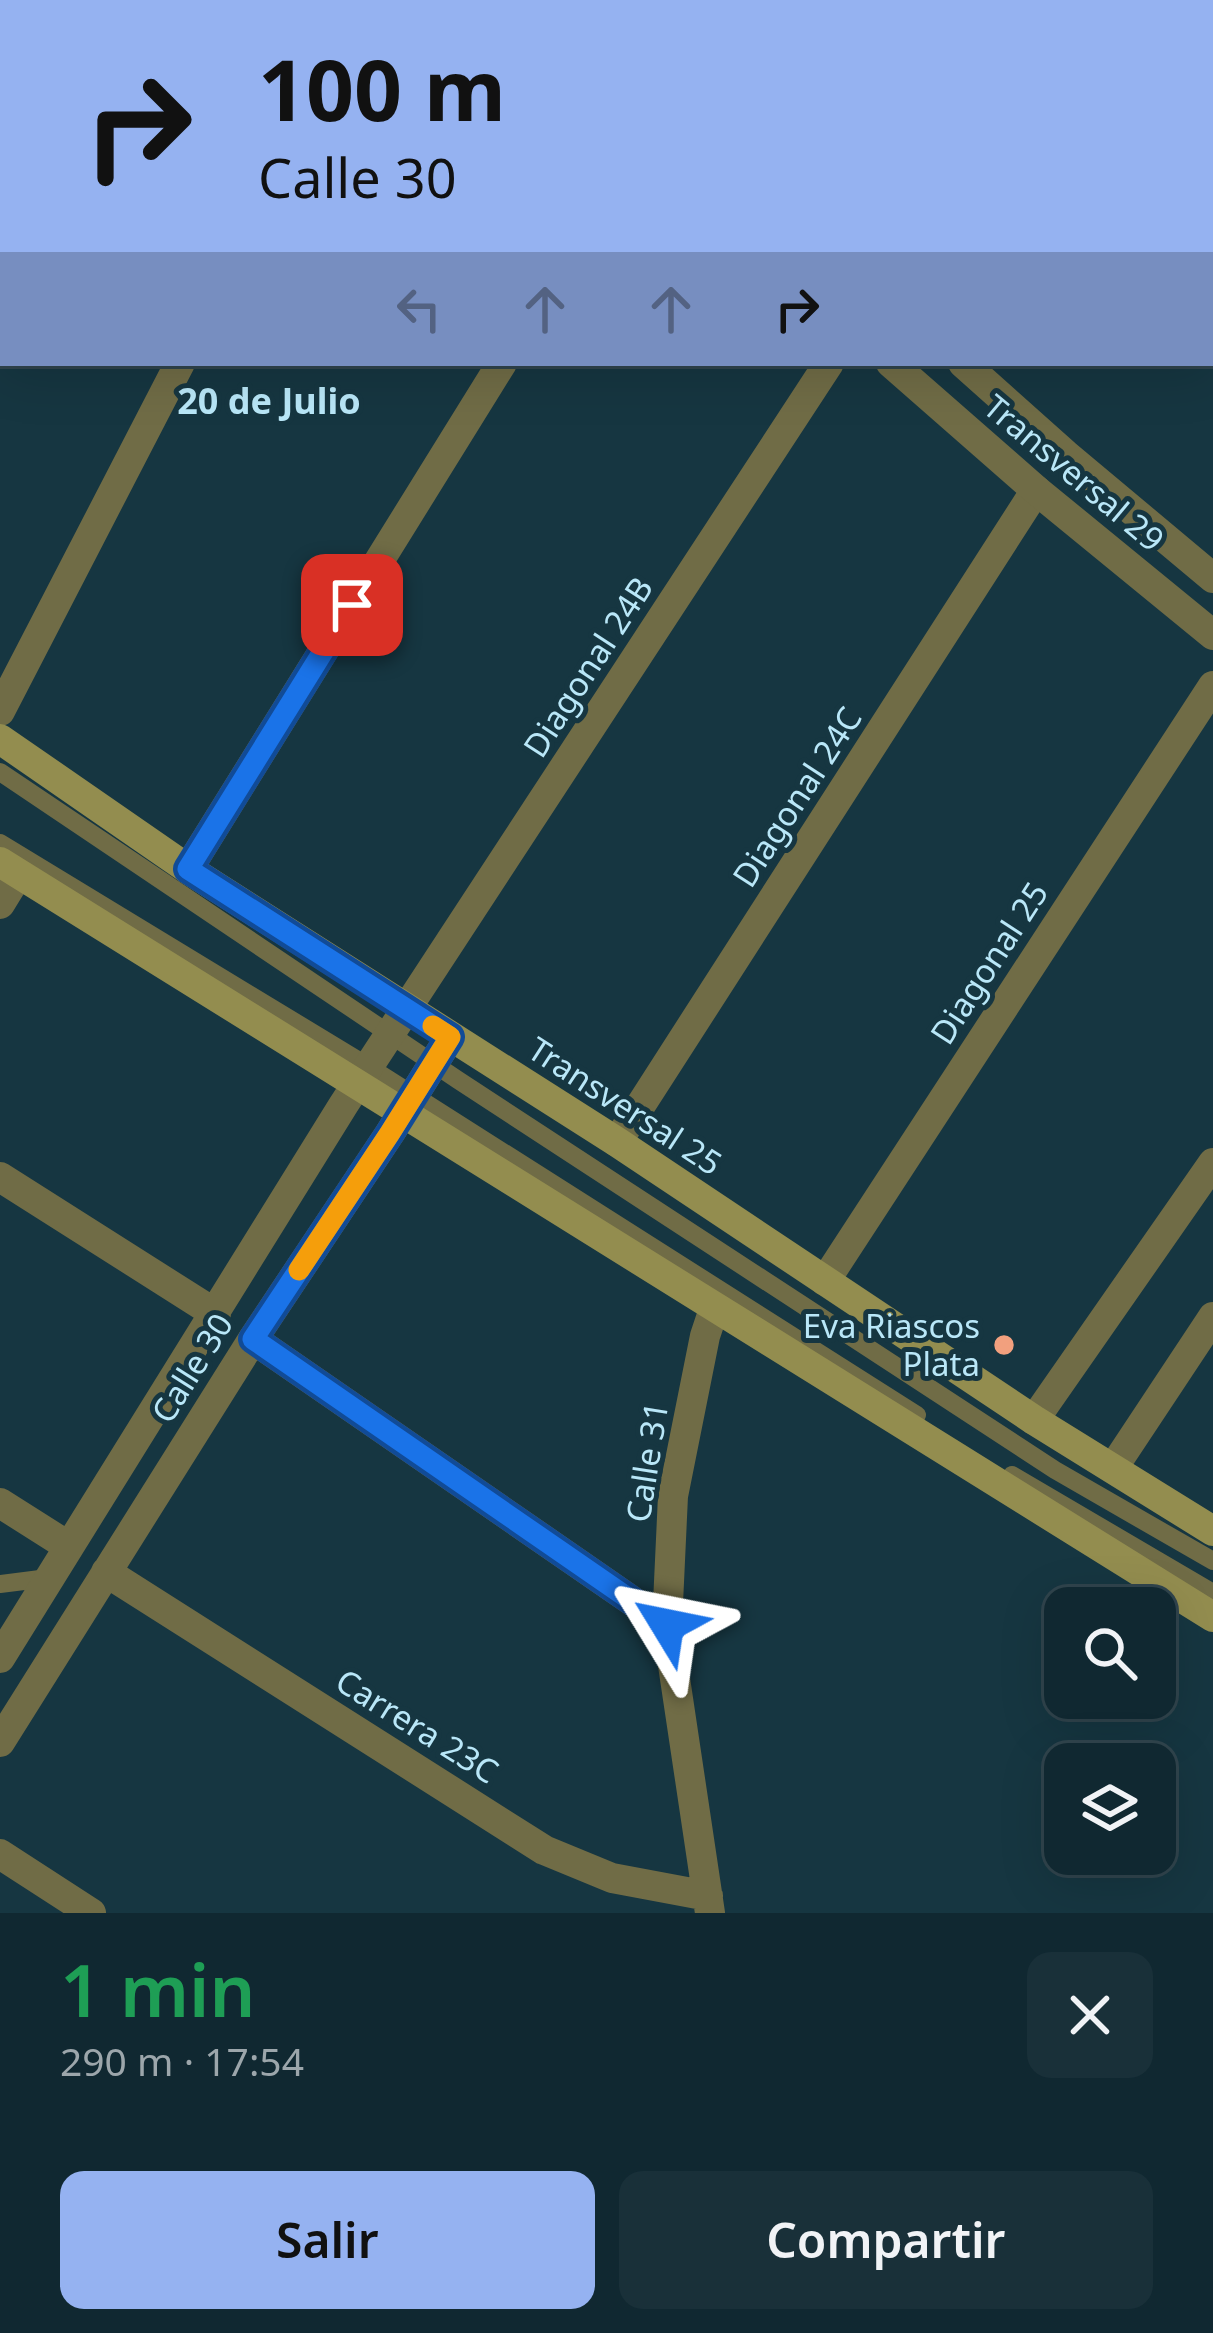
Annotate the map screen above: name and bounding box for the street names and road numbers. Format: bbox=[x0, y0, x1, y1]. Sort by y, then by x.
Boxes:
street label: Transversal 29 bbox=[975, 384, 1174, 561]
street label: Diagonal 24B bbox=[512, 568, 663, 766]
street label: Diagonal 24C bbox=[722, 698, 872, 895]
street label: Diagonal 25 bbox=[919, 873, 1058, 1053]
street label: Transversal 25 bbox=[520, 1026, 731, 1185]
street label: Calle 30 bbox=[140, 1304, 243, 1431]
street label: Calle 31 bbox=[615, 1398, 678, 1525]
street label: Carrera 23C bbox=[328, 1658, 507, 1793]

